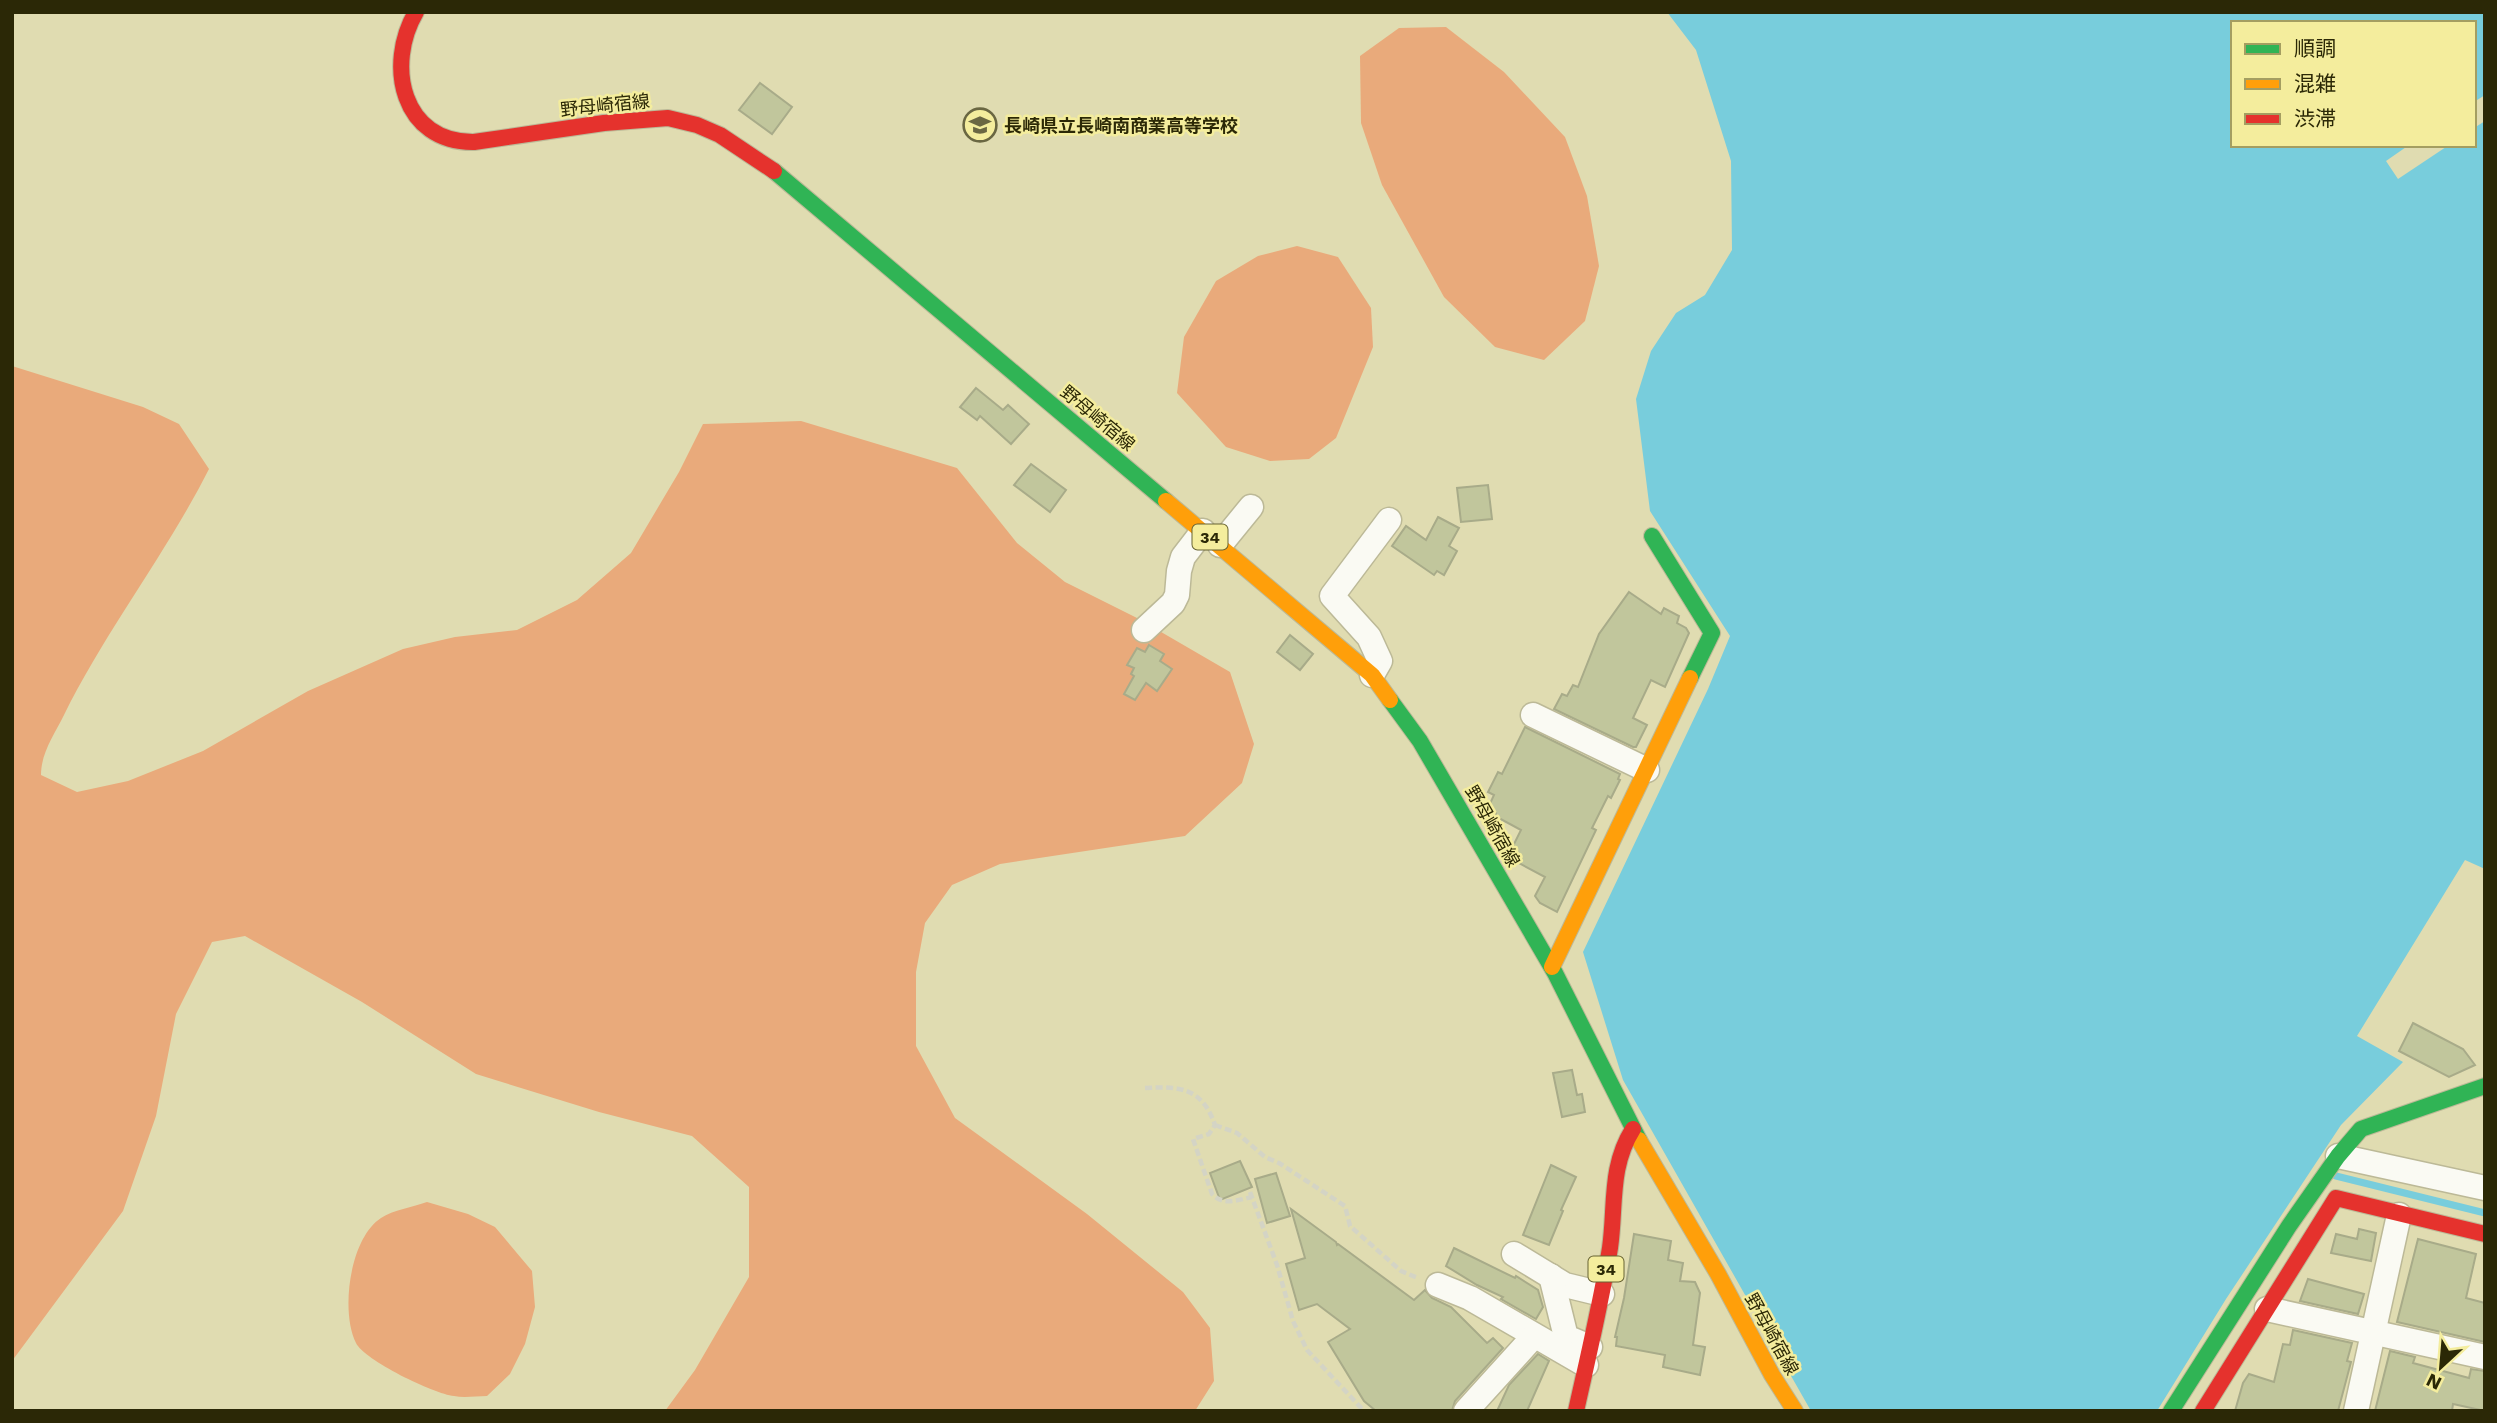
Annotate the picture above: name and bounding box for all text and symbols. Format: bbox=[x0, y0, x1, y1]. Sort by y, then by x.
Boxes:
legend bbox=[2231, 21, 2476, 147]
text: 順調 bbox=[2294, 36, 2336, 61]
text: 混雑 bbox=[2294, 71, 2336, 96]
street label: 野母崎宿線 bbox=[559, 90, 651, 120]
school or university icon: 長崎県立長崎南商業高等学校 bbox=[961, 106, 999, 144]
text: 渋滞 bbox=[2294, 106, 2336, 131]
place label: 長崎県立長崎南商業高等学校 bbox=[1004, 115, 1238, 136]
street label: 野母崎宿線 bbox=[1057, 381, 1139, 455]
road number: 34 bbox=[1192, 524, 1228, 550]
street label: 野母崎宿線 bbox=[1461, 782, 1525, 870]
road number: 34 bbox=[1588, 1256, 1624, 1282]
street label: 野母崎宿線 bbox=[1741, 1290, 1803, 1378]
north arrow bbox=[2406, 1332, 2476, 1402]
text: N bbox=[2422, 1368, 2445, 1395]

